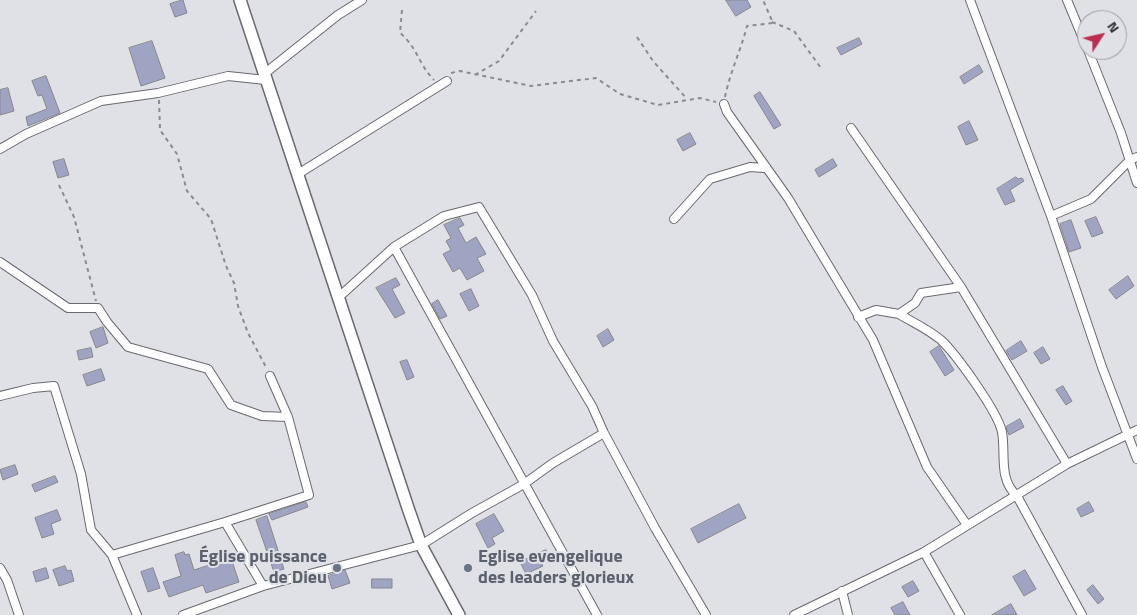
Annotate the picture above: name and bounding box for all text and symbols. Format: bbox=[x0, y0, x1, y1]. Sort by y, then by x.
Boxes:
north arrow bbox=[1077, 10, 1127, 60]
text: N bbox=[1102, 17, 1125, 37]
place label: Église puissance de Dieu bbox=[199, 547, 327, 590]
place label: Eglise evengelique des leaders glorieux bbox=[478, 547, 634, 590]
marker: Église puissance de Dieu bbox=[331, 562, 343, 574]
marker: Eglise evengelique des leaders glorieux bbox=[462, 562, 474, 574]

